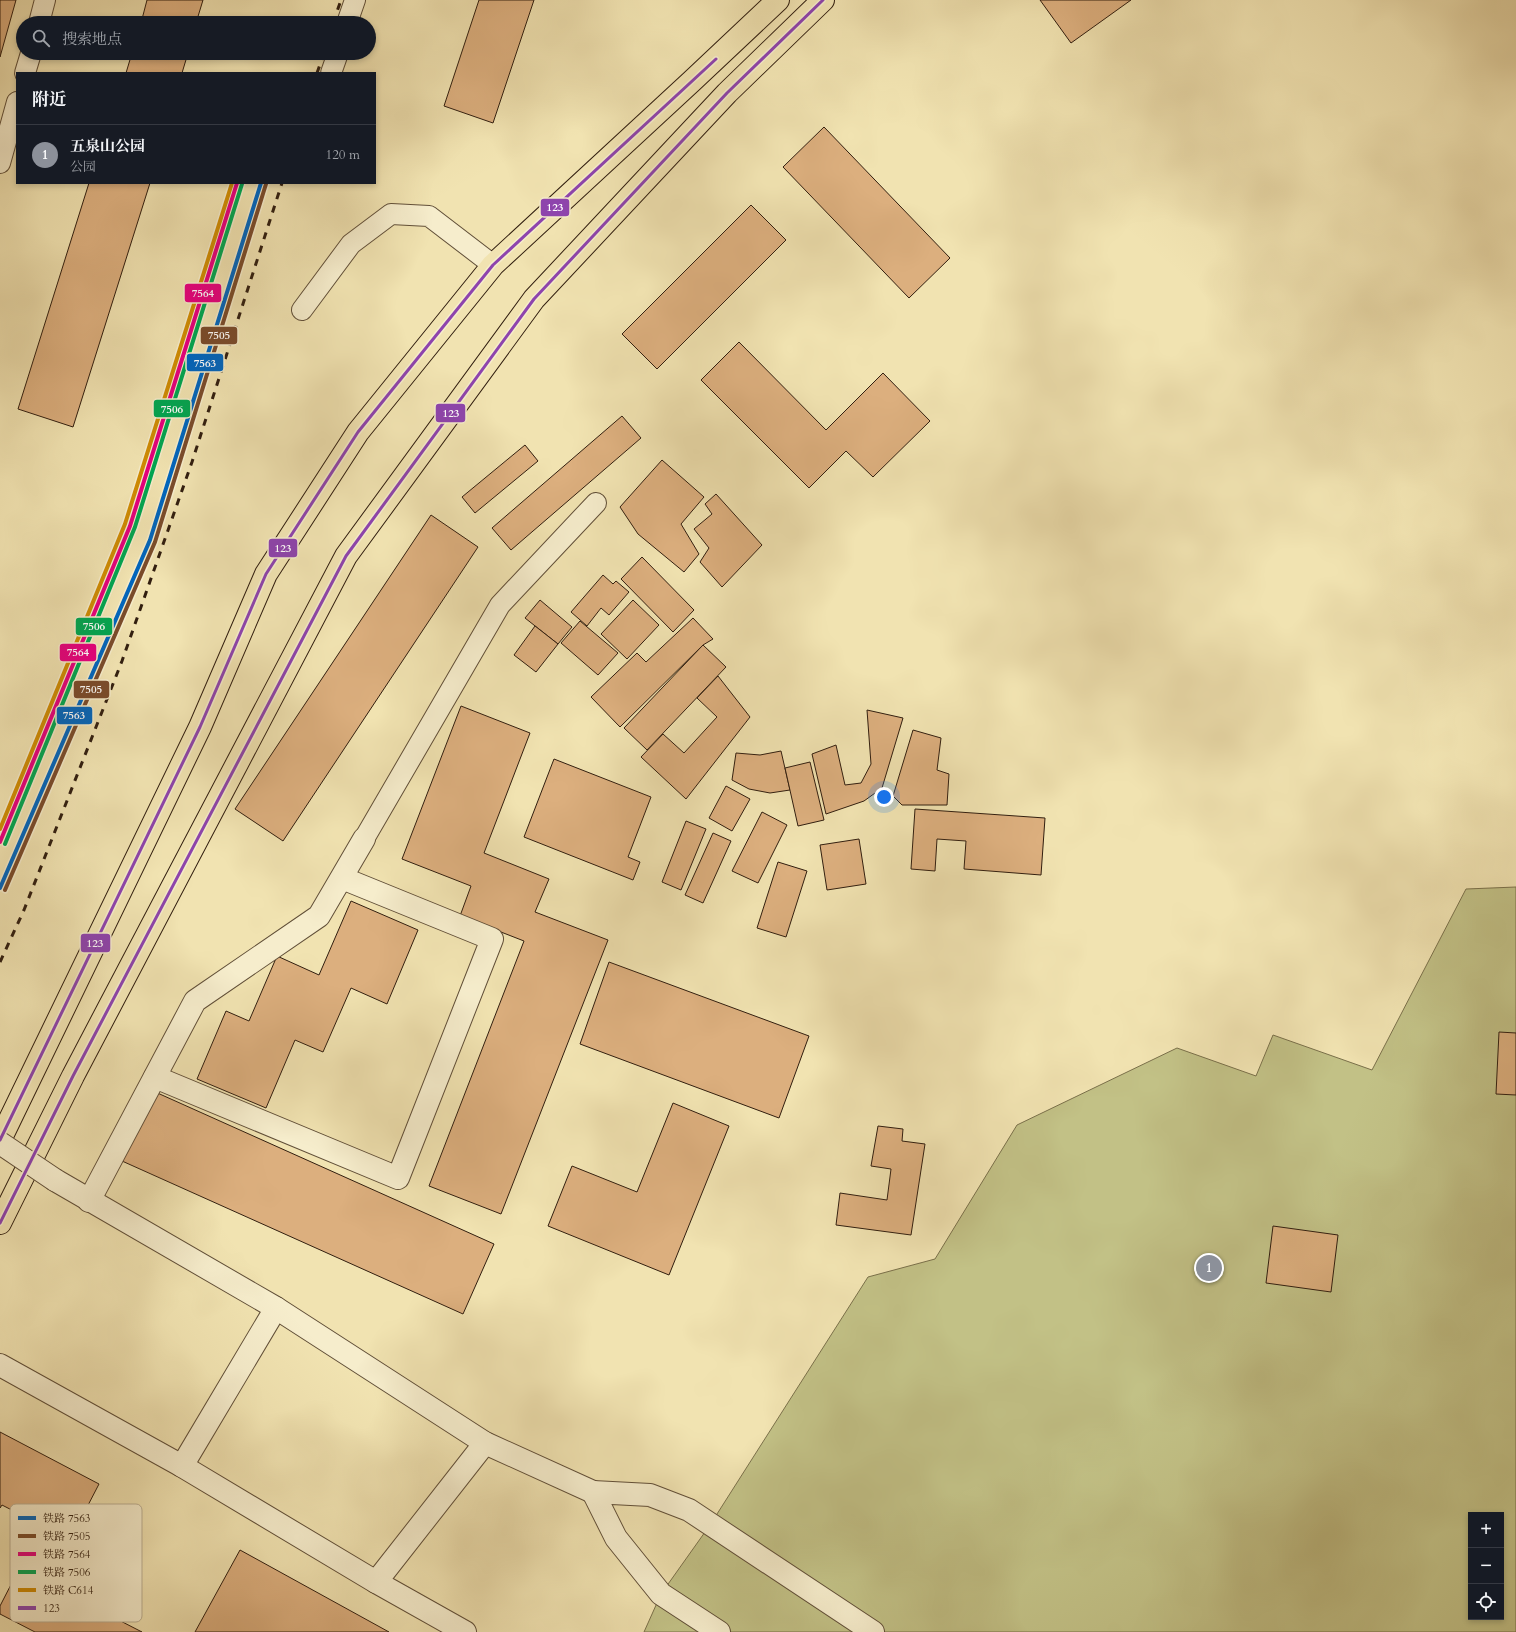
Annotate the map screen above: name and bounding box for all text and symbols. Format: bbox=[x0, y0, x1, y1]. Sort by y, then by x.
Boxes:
search box bbox=[16, 16, 376, 60]
icon: search bbox=[30, 27, 52, 49]
text: 搜索地点 bbox=[62, 29, 122, 49]
text: 附近 bbox=[32, 88, 66, 111]
text: 五泉山公园 bbox=[70, 136, 145, 156]
text: 1 bbox=[42, 146, 48, 164]
text: 120 m bbox=[326, 146, 360, 164]
text: 公园 bbox=[70, 158, 96, 176]
line badge: 123 bbox=[540, 198, 570, 217]
text: 123 bbox=[547, 200, 564, 215]
line badge: 7564 bbox=[184, 283, 222, 303]
text: 7564 bbox=[192, 286, 215, 301]
line badge: 7505 bbox=[200, 326, 238, 345]
text: 7505 bbox=[208, 328, 231, 343]
line badge: 7563 bbox=[186, 353, 224, 372]
text: 7563 bbox=[194, 356, 217, 371]
line badge: 7506 bbox=[153, 399, 191, 418]
text: 7506 bbox=[161, 402, 184, 417]
line badge: 123 bbox=[435, 403, 466, 423]
text: 123 bbox=[443, 406, 460, 421]
line badge: 123 bbox=[268, 538, 298, 558]
text: 123 bbox=[275, 541, 292, 556]
line badge: 7506 bbox=[75, 617, 113, 636]
text: 7506 bbox=[83, 619, 106, 634]
line badge: 7564 bbox=[59, 643, 97, 662]
text: 7564 bbox=[67, 645, 90, 660]
line badge: 7505 bbox=[73, 680, 110, 699]
text: 7505 bbox=[80, 682, 103, 697]
line badge: 7563 bbox=[56, 706, 93, 725]
text: 7563 bbox=[63, 708, 86, 723]
your location bbox=[874, 787, 894, 807]
line badge: 123 bbox=[80, 933, 111, 953]
text: 123 bbox=[87, 936, 104, 951]
pin: 1 bbox=[1196, 1253, 1222, 1283]
legend bbox=[10, 1504, 142, 1622]
text: 铁路 7563 bbox=[43, 1511, 91, 1526]
map controls bbox=[1468, 1512, 1504, 1620]
button: + bbox=[1468, 1512, 1504, 1548]
text: 铁路 7505 bbox=[43, 1529, 91, 1544]
text: 铁路 7564 bbox=[43, 1547, 91, 1562]
button: − bbox=[1468, 1548, 1504, 1584]
text: 铁路 7506 bbox=[43, 1565, 91, 1580]
text: 铁路 C614 bbox=[43, 1583, 94, 1598]
button: locate bbox=[1468, 1584, 1504, 1620]
text: 123 bbox=[43, 1601, 60, 1616]

